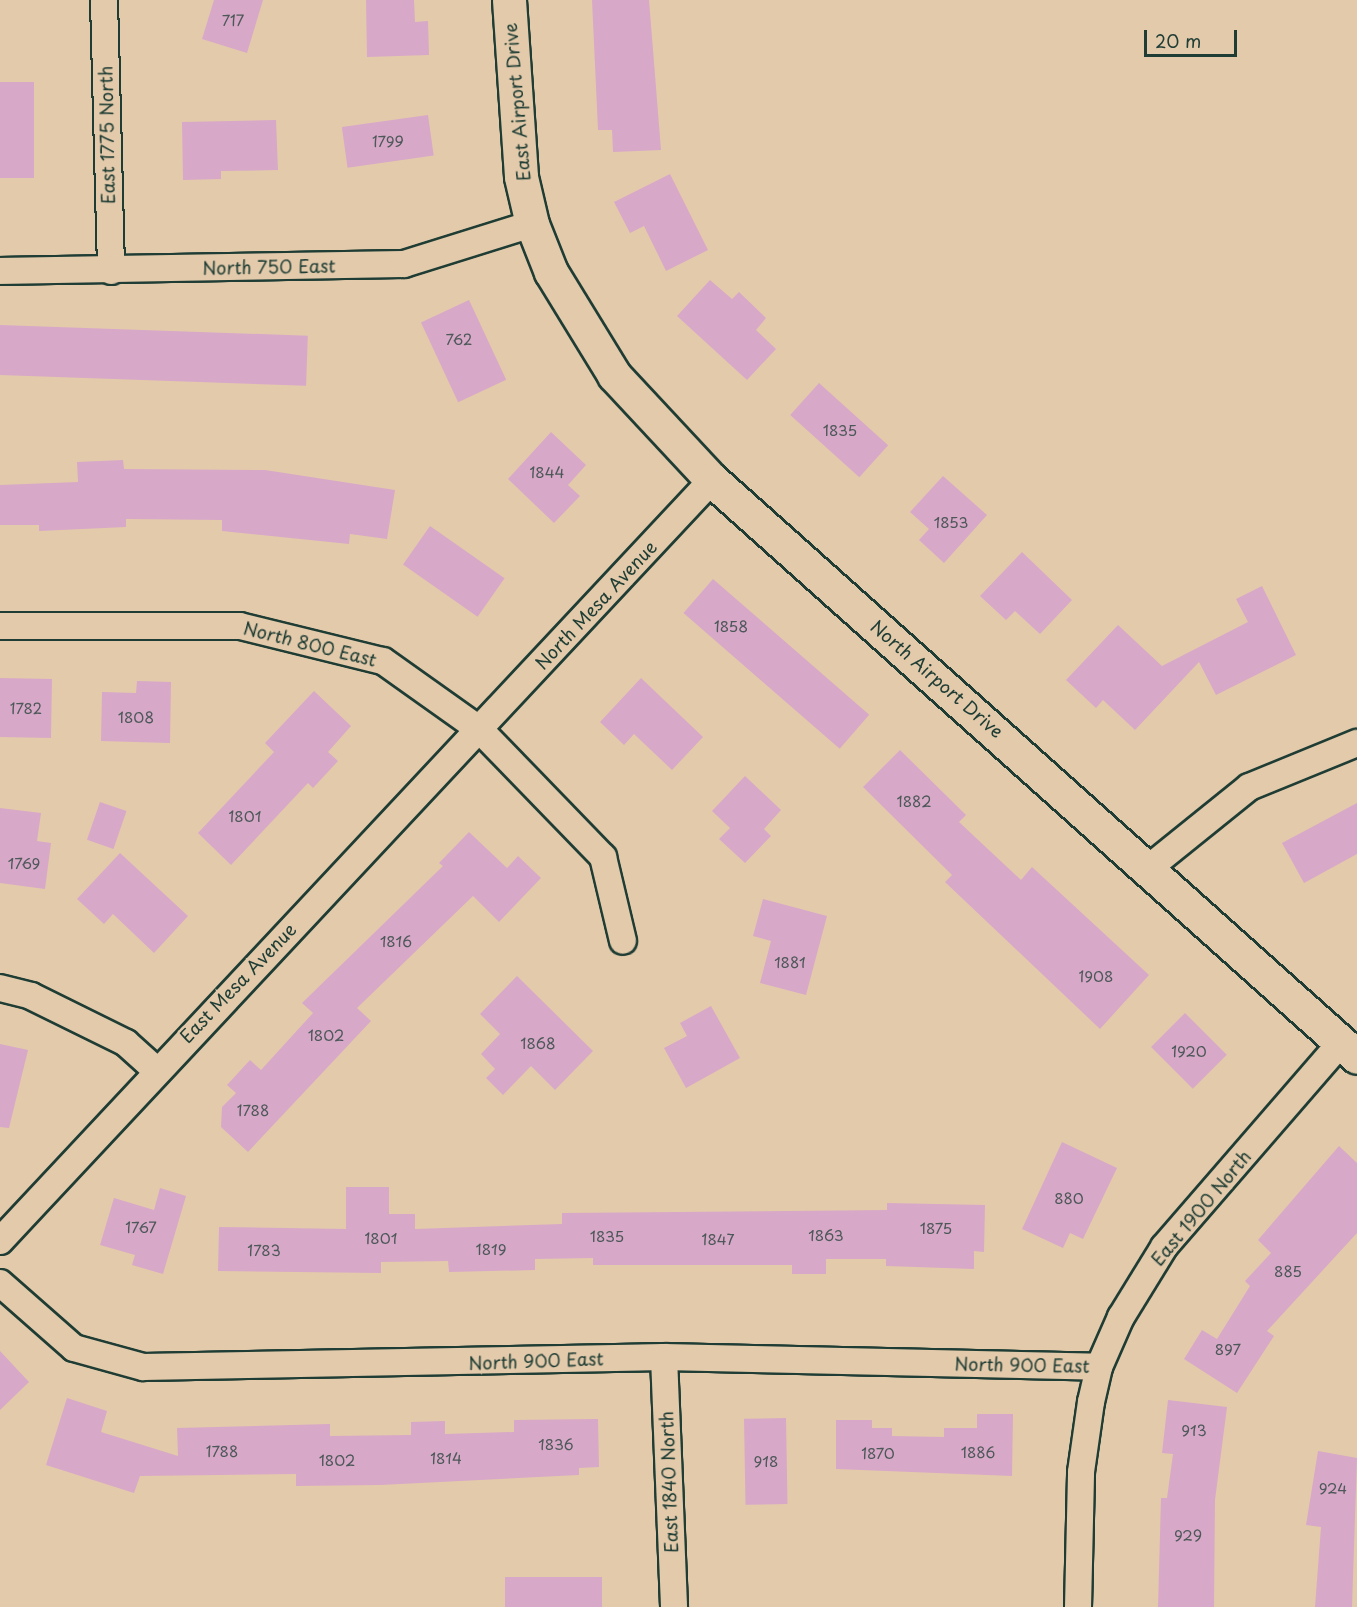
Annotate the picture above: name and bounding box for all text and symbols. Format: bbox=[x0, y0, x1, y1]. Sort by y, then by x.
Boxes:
house number: 717 bbox=[222, 11, 244, 29]
scale bar bbox=[1147, 18, 1240, 56]
street label: East Airport Drive bbox=[499, 21, 535, 183]
text: 20 m bbox=[1155, 27, 1201, 54]
street label: East 1775 North bbox=[95, 66, 119, 204]
house number: 1799 bbox=[372, 132, 404, 150]
street label: North 750 East bbox=[202, 255, 336, 279]
house number: 762 bbox=[445, 330, 473, 348]
house number: 1835 bbox=[823, 421, 857, 439]
house number: 1844 bbox=[529, 463, 565, 481]
house number: 1853 bbox=[934, 513, 968, 531]
street label: North Mesa Avenue bbox=[530, 536, 662, 674]
street label: North Airport Drive bbox=[865, 614, 1009, 744]
street label: North 800 East bbox=[241, 617, 379, 671]
house number: 1858 bbox=[714, 617, 748, 635]
house number: 1782 bbox=[10, 699, 42, 717]
house number: 1808 bbox=[118, 708, 154, 726]
house number: 1882 bbox=[896, 792, 932, 810]
house number: 1801 bbox=[229, 807, 261, 825]
house number: 1769 bbox=[8, 854, 40, 872]
street label: East Mesa Avenue bbox=[176, 919, 300, 1047]
house number: 1816 bbox=[380, 932, 412, 950]
house number: 1881 bbox=[774, 953, 806, 971]
house number: 1908 bbox=[1079, 967, 1113, 985]
house number: 1802 bbox=[308, 1026, 344, 1044]
house number: 1868 bbox=[520, 1034, 556, 1052]
house number: 1920 bbox=[1171, 1042, 1207, 1060]
house number: 1788 bbox=[237, 1101, 269, 1119]
street label: East 1900 North bbox=[1147, 1146, 1255, 1270]
house number: 880 bbox=[1054, 1189, 1084, 1207]
house number: 1767 bbox=[125, 1218, 157, 1236]
house number: 1875 bbox=[920, 1219, 952, 1237]
house number: 1863 bbox=[808, 1226, 844, 1244]
house number: 1835 bbox=[590, 1227, 624, 1245]
house number: 1801 bbox=[365, 1229, 397, 1247]
house number: 1847 bbox=[702, 1230, 734, 1248]
house number: 1819 bbox=[476, 1240, 506, 1258]
house number: 1783 bbox=[247, 1241, 281, 1259]
house number: 885 bbox=[1274, 1262, 1302, 1280]
house number: 897 bbox=[1215, 1340, 1241, 1358]
street label: North 900 East bbox=[468, 1348, 604, 1374]
street label: North 900 East bbox=[954, 1353, 1090, 1377]
street label: East 1840 North bbox=[656, 1410, 682, 1554]
house number: 913 bbox=[1181, 1421, 1207, 1439]
house number: 1836 bbox=[538, 1435, 574, 1453]
house number: 1788 bbox=[206, 1442, 238, 1460]
house number: 1886 bbox=[961, 1443, 995, 1461]
house number: 1870 bbox=[861, 1444, 895, 1462]
house number: 1814 bbox=[430, 1449, 462, 1467]
house number: 1802 bbox=[319, 1451, 355, 1469]
house number: 918 bbox=[754, 1452, 778, 1470]
house number: 924 bbox=[1319, 1479, 1347, 1497]
house number: 929 bbox=[1174, 1526, 1202, 1544]

